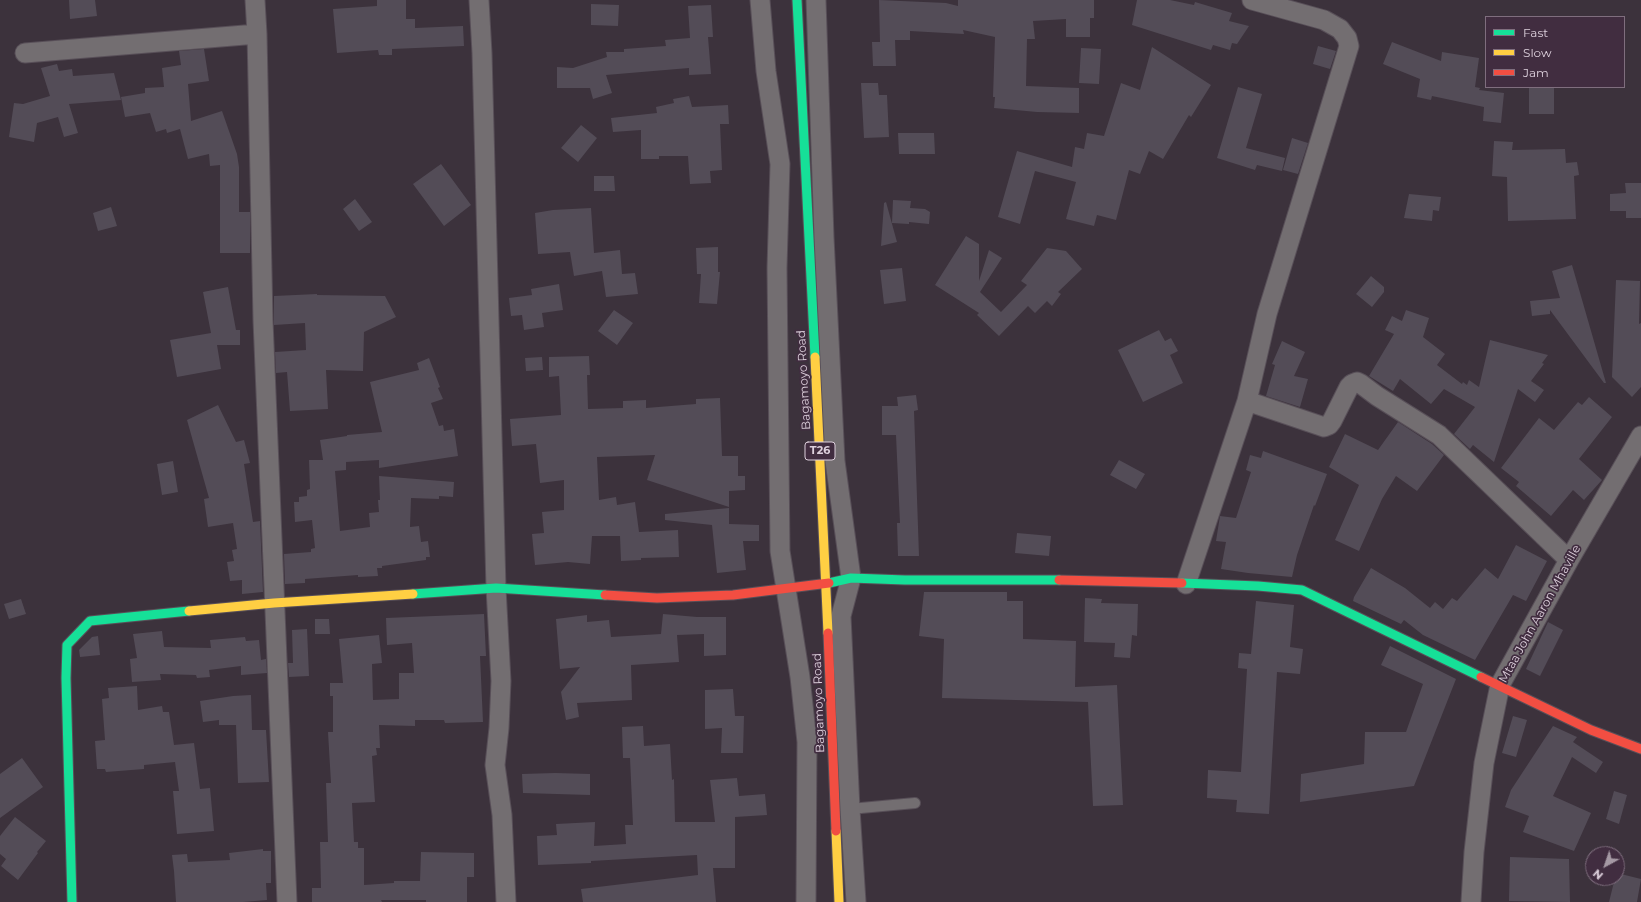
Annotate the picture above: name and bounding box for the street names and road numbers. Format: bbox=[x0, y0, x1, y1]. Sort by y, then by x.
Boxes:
street label: Bagamoyo Road bbox=[794, 330, 814, 430]
road number: T26 bbox=[805, 442, 835, 460]
street label: Mtaa John Aaron Mhaville bbox=[1496, 543, 1584, 685]
street label: Bagamoyo Road bbox=[810, 653, 828, 753]

